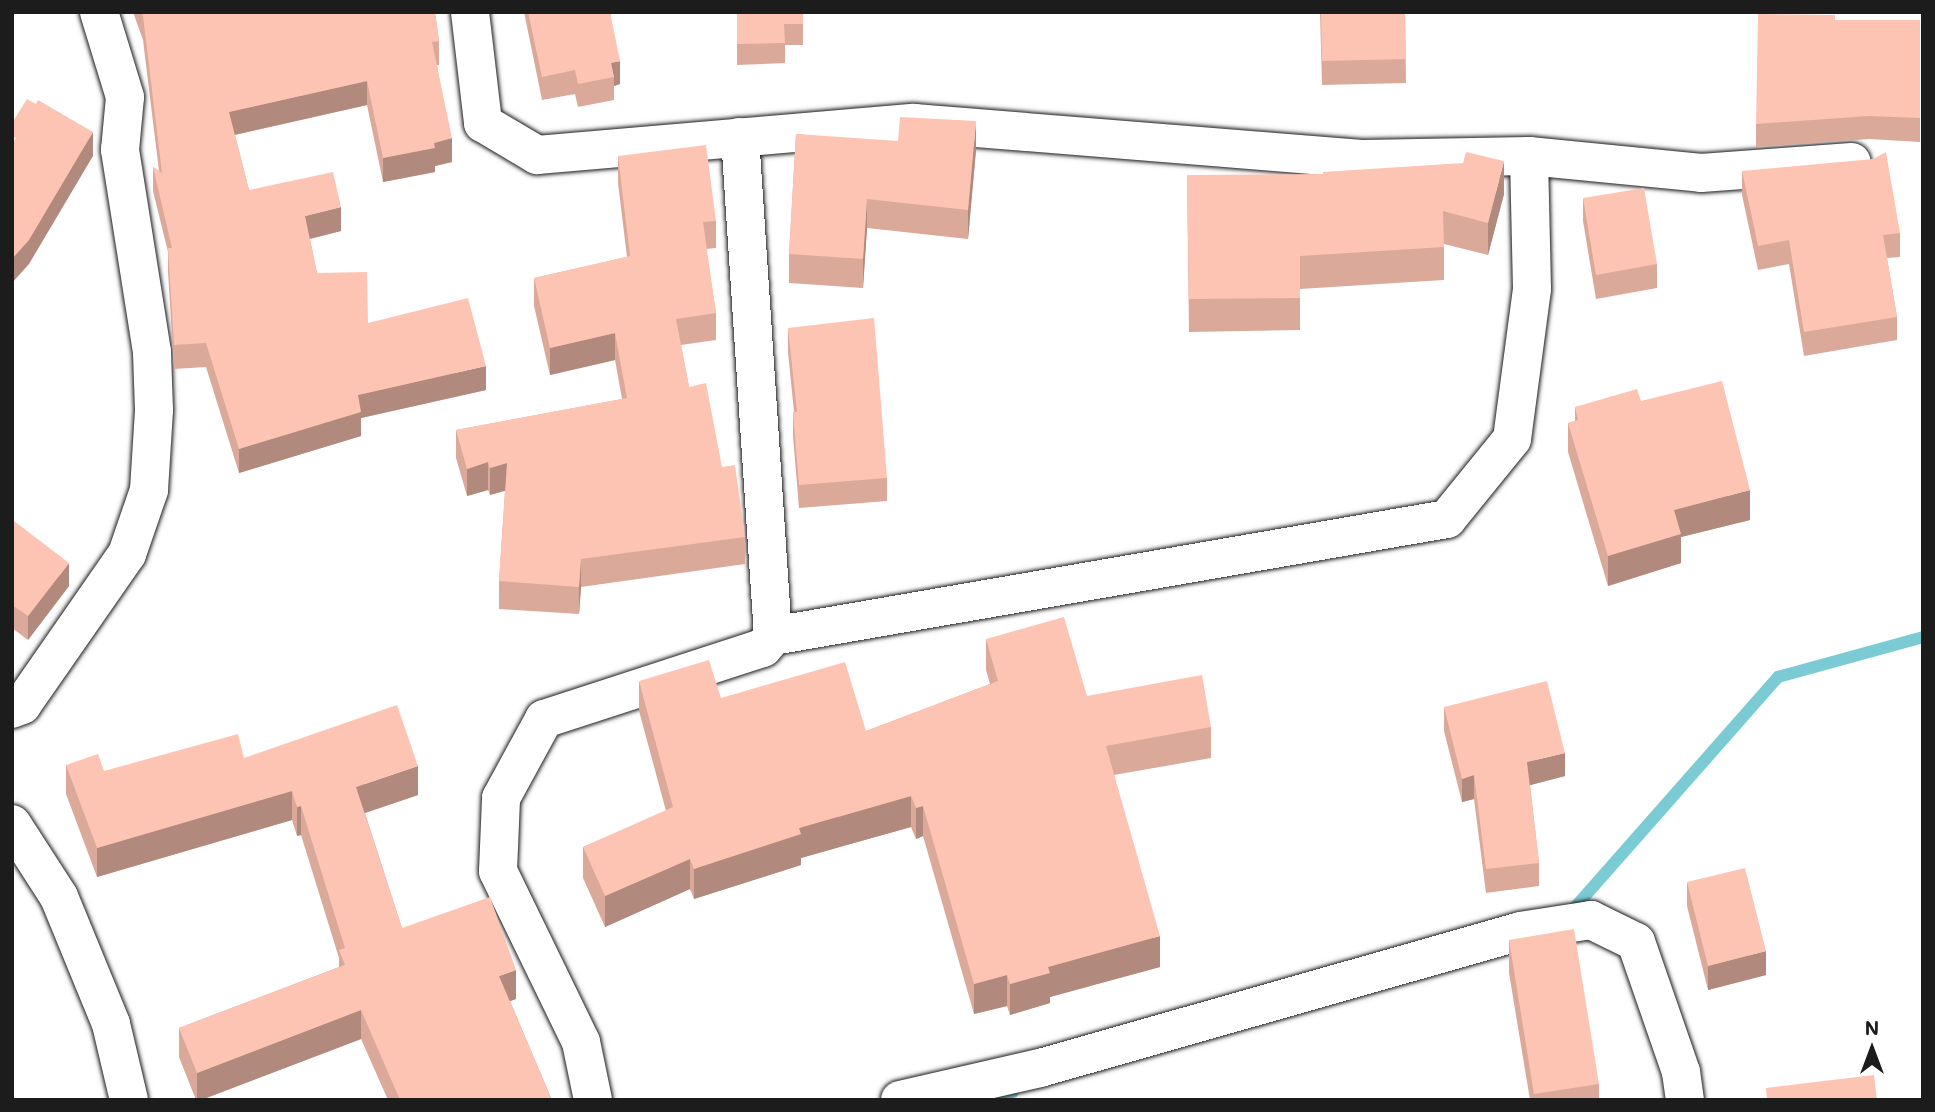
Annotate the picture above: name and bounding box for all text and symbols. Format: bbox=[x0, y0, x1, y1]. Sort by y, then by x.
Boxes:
north arrow bbox=[1837, 1014, 1907, 1084]
text: N bbox=[1865, 1015, 1879, 1040]

